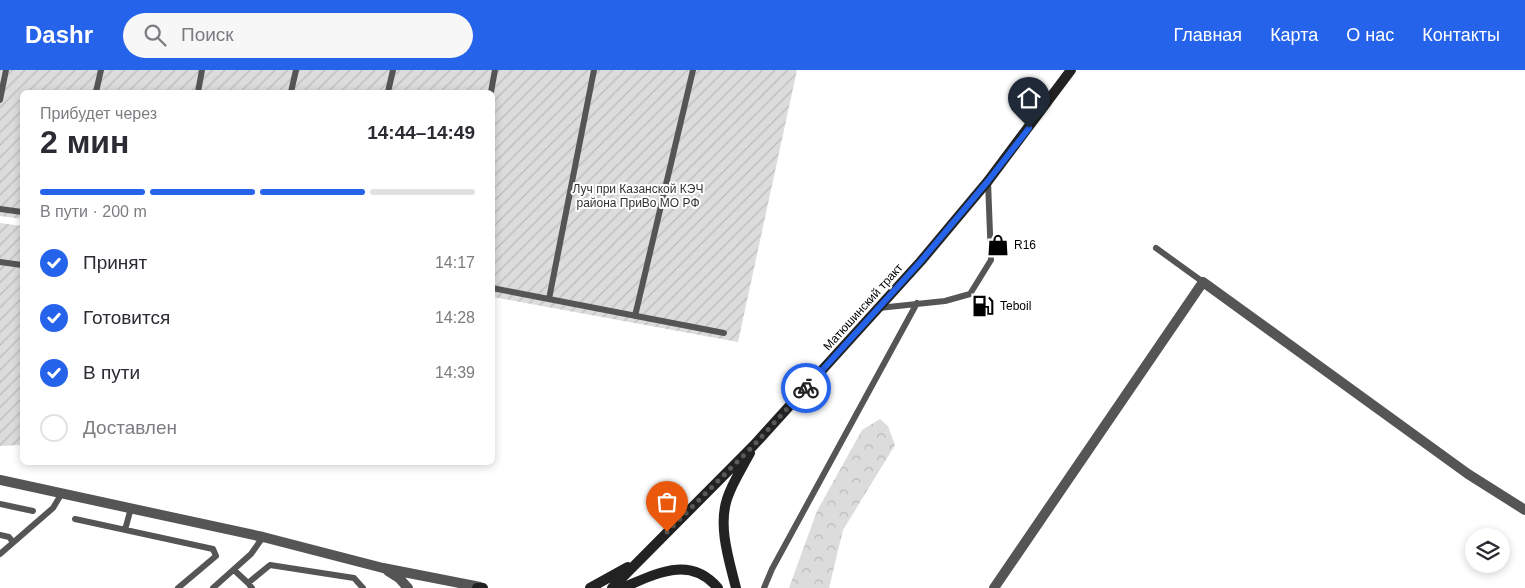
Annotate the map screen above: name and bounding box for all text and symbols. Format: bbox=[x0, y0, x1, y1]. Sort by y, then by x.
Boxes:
search box bbox=[123, 13, 473, 58]
text: Dashr bbox=[25, 21, 93, 48]
icon: search bbox=[141, 21, 169, 49]
text: Поиск bbox=[181, 24, 234, 45]
text: Главная bbox=[1174, 25, 1242, 45]
text: Карта bbox=[1270, 25, 1318, 45]
text: О нас bbox=[1346, 25, 1394, 45]
text: Контакты bbox=[1422, 25, 1500, 45]
pin bbox=[1008, 77, 1050, 128]
icon: home bbox=[1015, 84, 1043, 112]
text: Прибудет через bbox=[40, 105, 157, 122]
text: 14:44–14:49 bbox=[367, 122, 475, 143]
text: 2 мин bbox=[40, 124, 129, 160]
park label: Луч при Казанской КЭЧ района ПриВо МО РФ bbox=[573, 182, 703, 210]
text: В пути · 200 m bbox=[40, 203, 147, 220]
shop icon: R16 bbox=[985, 232, 1011, 258]
place label: R16 bbox=[1014, 238, 1036, 252]
icon: check bbox=[40, 249, 68, 277]
text: Принят bbox=[83, 252, 147, 273]
text: 14:17 bbox=[435, 254, 475, 271]
street label: Матюшинский тракт bbox=[820, 260, 906, 353]
fuel station icon: Teboil bbox=[970, 293, 996, 319]
place label: Teboil bbox=[1000, 299, 1031, 313]
icon: check bbox=[40, 304, 68, 332]
text: Готовится bbox=[83, 307, 170, 328]
text: 14:28 bbox=[435, 309, 475, 326]
icon: check bbox=[40, 359, 68, 387]
text: В пути bbox=[83, 362, 140, 383]
courier bbox=[781, 363, 831, 413]
text: 14:39 bbox=[435, 364, 475, 381]
icon: bike bbox=[792, 374, 820, 402]
text: Доставлен bbox=[83, 417, 177, 438]
pin bbox=[646, 481, 688, 532]
icon: bag bbox=[653, 488, 681, 516]
map controls bbox=[1465, 528, 1510, 573]
button: layers bbox=[1465, 528, 1510, 573]

